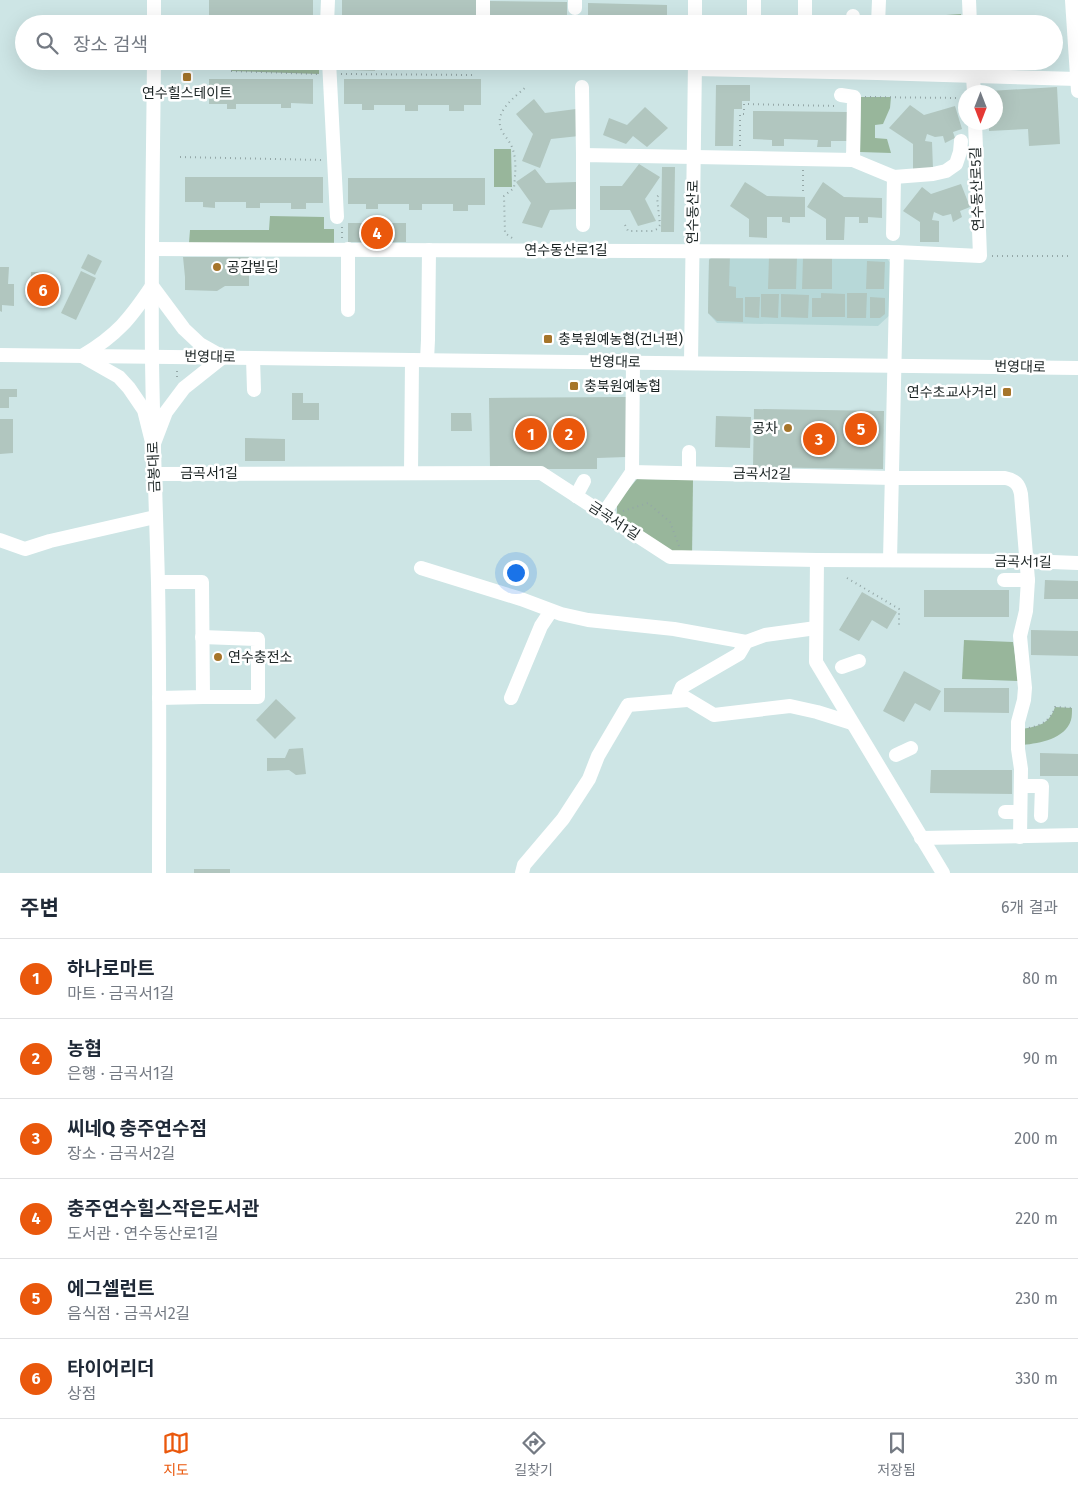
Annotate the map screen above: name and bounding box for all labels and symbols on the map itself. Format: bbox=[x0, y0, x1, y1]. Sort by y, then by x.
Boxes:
marker: 연수힐스테이트 bbox=[181, 71, 193, 83]
place label: 연수힐스테이트 bbox=[142, 85, 232, 102]
north arrow bbox=[958, 85, 1003, 130]
street label: 연수동산로5길 bbox=[967, 147, 987, 231]
street label: 연수동산로 bbox=[684, 180, 702, 244]
pin: 4 bbox=[361, 214, 393, 252]
street label: 연수동산로1길 bbox=[524, 242, 608, 259]
place label: 공감빌딩 bbox=[227, 259, 279, 276]
marker: 공감빌딩 bbox=[211, 261, 223, 273]
pin: 6 bbox=[27, 271, 59, 309]
place label: 충북원예농협(건너편) bbox=[558, 331, 683, 348]
marker: 충북원예농협(건너편) bbox=[542, 333, 554, 345]
street label: 번영대로 bbox=[184, 348, 236, 366]
street label: 번영대로 bbox=[589, 353, 641, 371]
street label: 번영대로 bbox=[994, 358, 1046, 376]
place label: 충북원예농협 bbox=[584, 378, 661, 395]
marker: 충북원예농협 bbox=[568, 380, 580, 392]
place label: 연수초교사거리 bbox=[907, 384, 997, 401]
marker: 연수초교사거리 bbox=[1001, 386, 1013, 398]
pin: 5 bbox=[845, 410, 877, 448]
pin: 1 bbox=[515, 415, 547, 453]
pin: 2 bbox=[553, 415, 585, 453]
place label: 공차 bbox=[752, 420, 778, 437]
pin: 3 bbox=[803, 420, 835, 458]
marker: 공차 bbox=[782, 422, 794, 434]
street label: 금봉대로 bbox=[145, 441, 163, 493]
street label: 금곡서1길 bbox=[180, 465, 238, 482]
street label: 금곡서2길 bbox=[733, 465, 791, 483]
street label: 금곡서1길 bbox=[585, 498, 643, 544]
street label: 금곡서1길 bbox=[994, 553, 1052, 571]
your location bbox=[503, 560, 529, 586]
place label: 연수충전소 bbox=[228, 649, 293, 666]
marker: 연수충전소 bbox=[212, 651, 224, 663]

